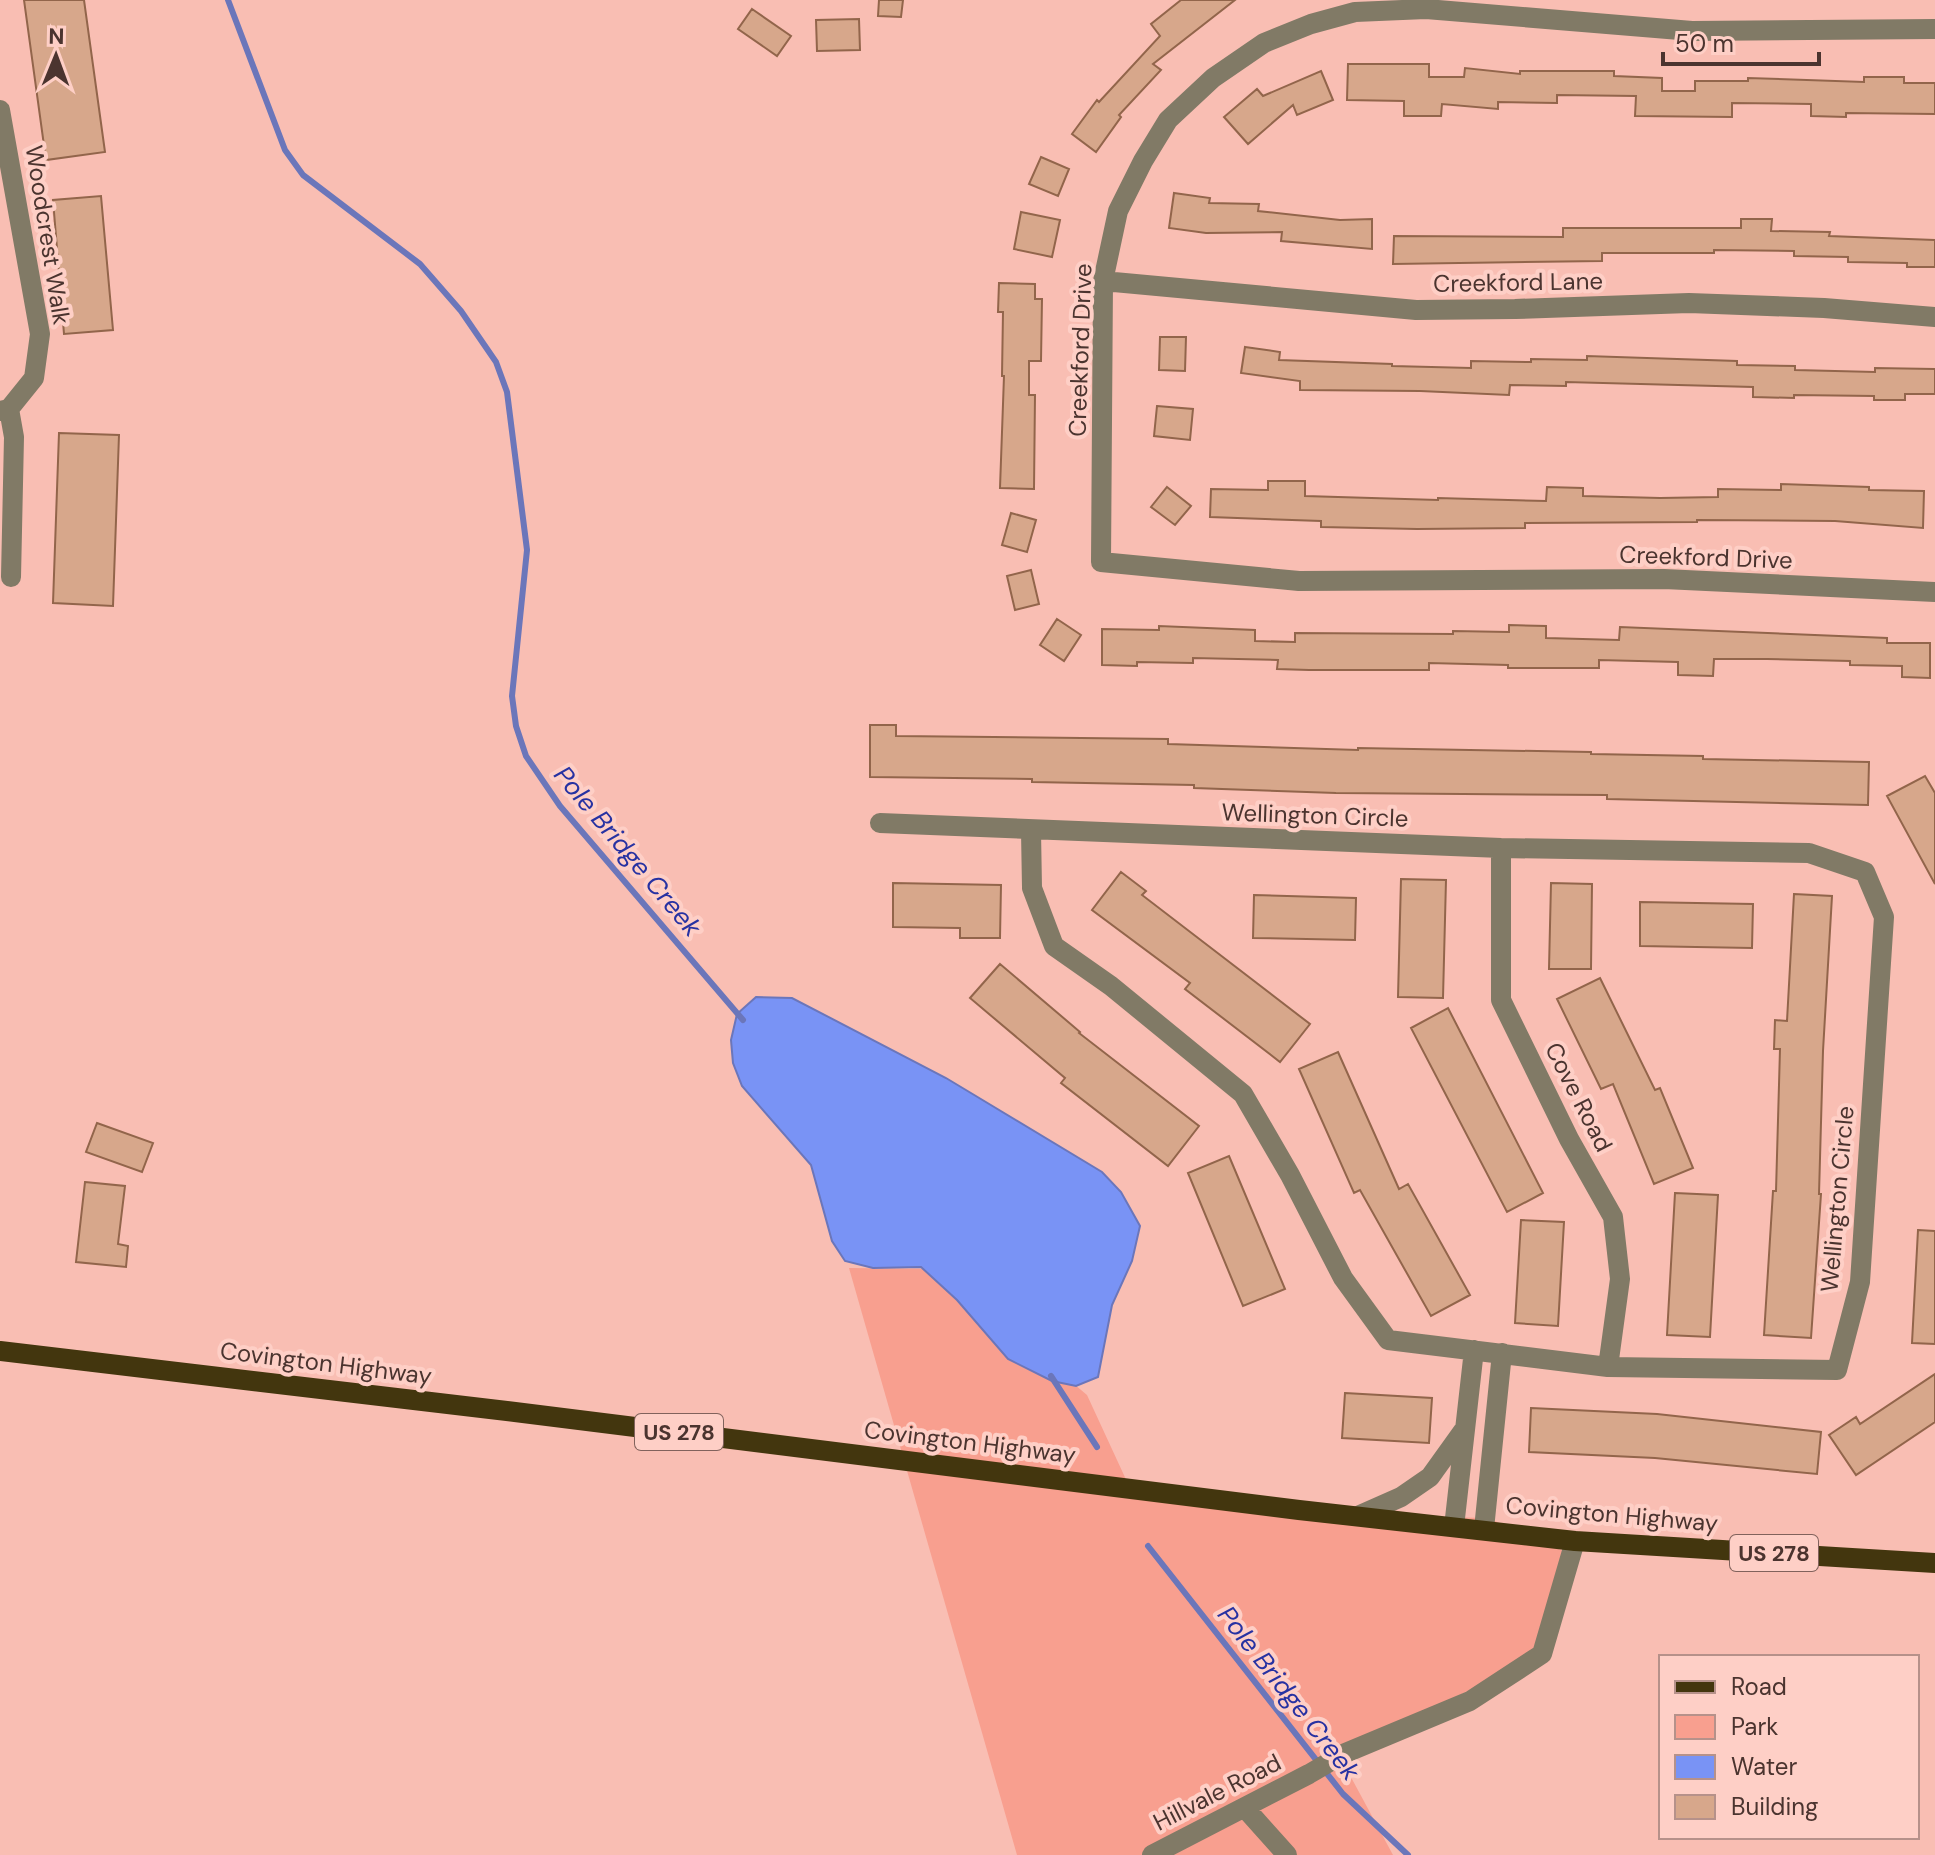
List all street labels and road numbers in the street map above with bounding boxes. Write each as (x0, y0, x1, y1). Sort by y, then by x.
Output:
street label: Woodcrest Walk (19, 143, 77, 327)
street label: Creekford Drive (1061, 263, 1099, 437)
street label: Creekford Lane (1433, 265, 1603, 299)
street label: Creekford Drive (1619, 538, 1793, 576)
street label: Wellington Circle (1221, 796, 1409, 834)
street label: Cove Road (1538, 1037, 1620, 1157)
street label: Wellington Circle (1813, 1105, 1861, 1293)
street label: Covington Highway (218, 1335, 434, 1391)
road number: US 278 (635, 1414, 723, 1450)
street label: Covington Highway (862, 1414, 1078, 1470)
street label: Covington Highway (1504, 1489, 1720, 1539)
road number: US 278 (1730, 1535, 1818, 1571)
street label: Hillvale Road (1148, 1747, 1286, 1837)

